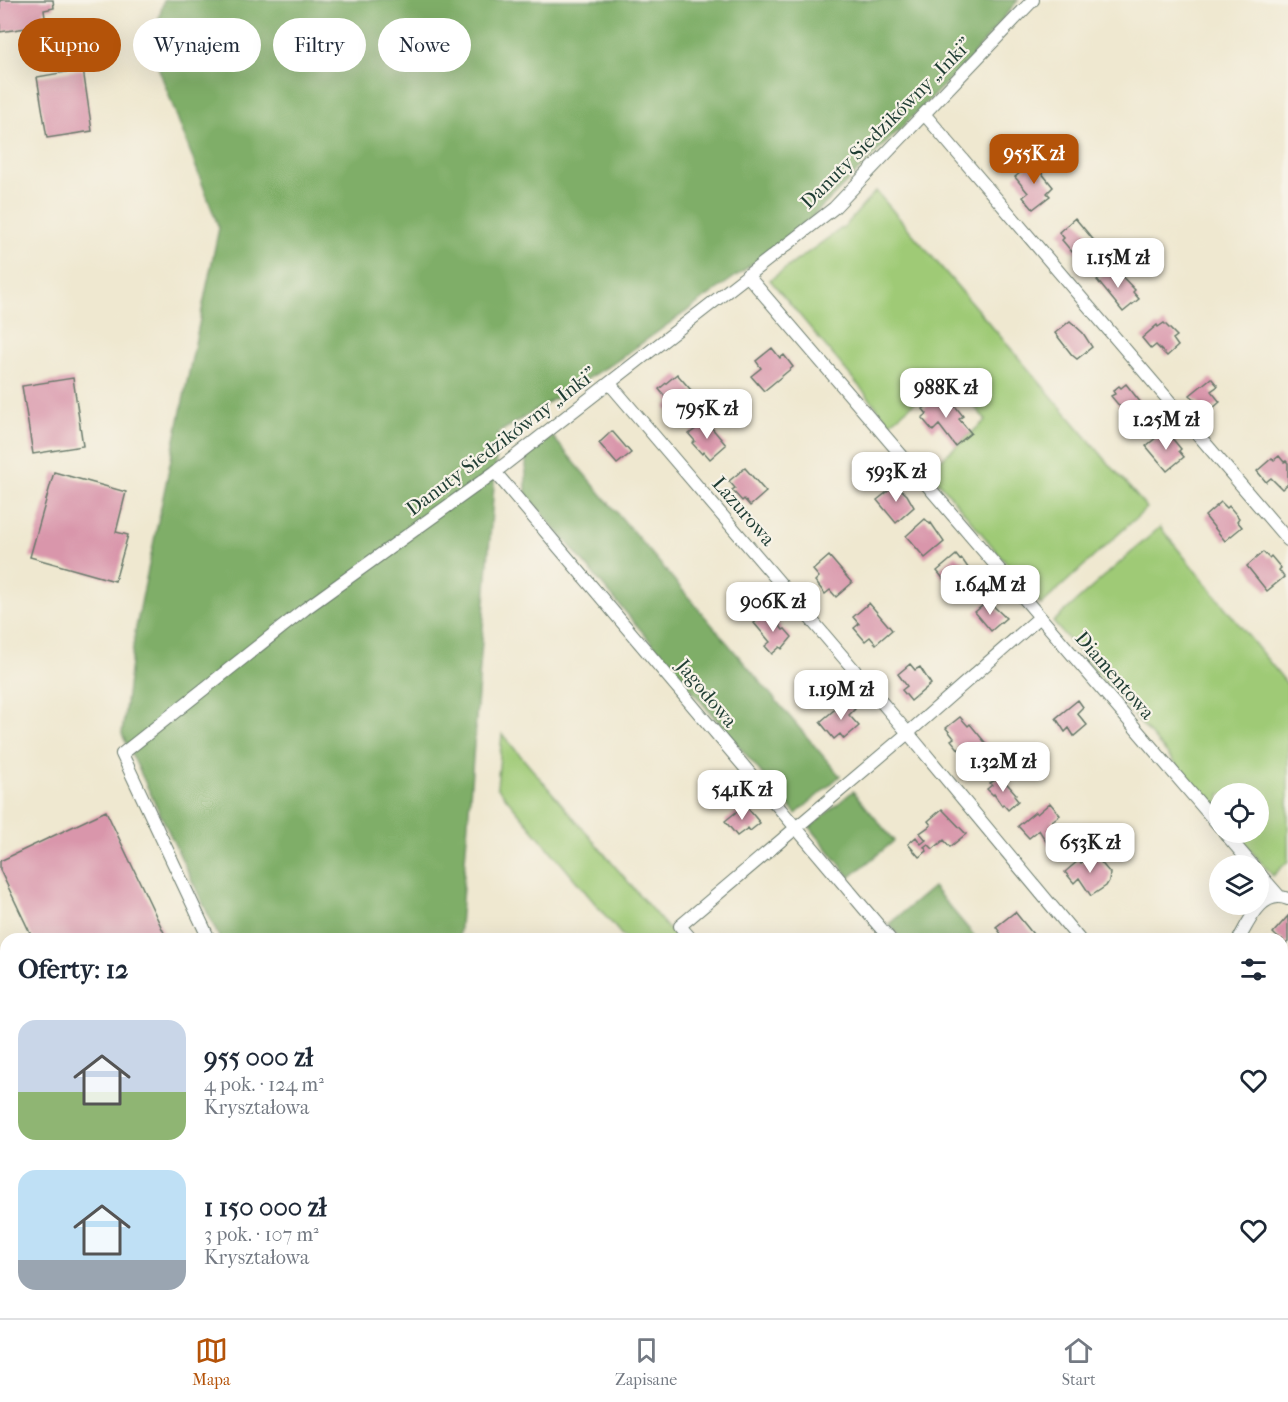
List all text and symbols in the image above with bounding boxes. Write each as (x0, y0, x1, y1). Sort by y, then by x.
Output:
chip: Kupno (18, 18, 121, 72)
chip: Wynajem (133, 18, 261, 72)
chip: Filtry (273, 18, 366, 72)
chip: Nowe (378, 18, 471, 72)
street label: Danuty Siedzikówny „Inki” (796, 33, 977, 214)
pin: 955K zł (979, 134, 1089, 185)
text: 955K zł (1004, 142, 1064, 165)
pin: 1.15M zł (1056, 238, 1180, 289)
text: 1.15M zł (1086, 246, 1150, 269)
street label: Danuty Siedzikówny „Inki” (402, 362, 601, 520)
pin: 988K zł (891, 368, 1001, 419)
text: 988K zł (914, 376, 978, 399)
pin: 795K zł (652, 389, 762, 440)
text: 795K zł (676, 397, 738, 420)
pin: 1.25M zł (1104, 400, 1228, 451)
text: 1.25M zł (1133, 408, 1199, 431)
pin: 593K zł (841, 452, 951, 503)
text: 593K zł (866, 460, 926, 483)
street label: Lazurowa (708, 472, 780, 551)
pin: 1.64M zł (928, 565, 1052, 616)
text: 1.64M zł (955, 573, 1025, 596)
pin: 906K zł (718, 582, 828, 633)
text: 906K zł (740, 590, 806, 613)
street label: Diamentowa (1070, 627, 1160, 725)
street label: Jagodowa (670, 653, 742, 733)
pin: 1.19M zł (779, 670, 903, 721)
text: 1.19M zł (808, 678, 874, 701)
pin: 1.32M zł (941, 742, 1065, 793)
text: 1.32M zł (970, 750, 1036, 773)
pin: 541K zł (687, 770, 797, 821)
text: 541K zł (712, 778, 772, 801)
map controls (1209, 783, 1269, 915)
button: locate (1209, 783, 1269, 843)
pin: 653K zł (1035, 823, 1145, 874)
text: 653K zł (1060, 831, 1120, 854)
button: layers (1209, 855, 1269, 915)
icon: filters (1237, 953, 1270, 986)
text: Oferty: 12 (18, 954, 128, 985)
text: 955 000 zł (204, 1042, 313, 1073)
icon: home (66, 1044, 138, 1116)
icon: heart (1237, 1064, 1270, 1097)
text: 4 pok. · 124 m² (204, 1073, 324, 1096)
text: Kryształowa (204, 1096, 309, 1119)
text: 1 150 000 zł (204, 1192, 326, 1223)
icon: home (66, 1194, 138, 1266)
icon: heart (1237, 1214, 1270, 1247)
text: 3 pok. · 107 m² (204, 1223, 319, 1246)
text: Kryształowa (204, 1246, 309, 1269)
tab: Mapa (192, 1334, 230, 1389)
tab: Zapisane (615, 1334, 677, 1389)
tab: Start (1062, 1334, 1096, 1389)

